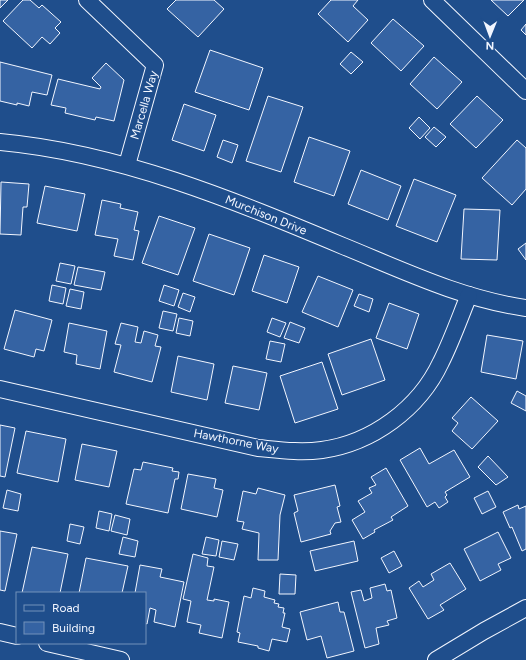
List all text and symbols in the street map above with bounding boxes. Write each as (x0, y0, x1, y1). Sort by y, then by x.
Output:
north arrow (470, 16, 510, 56)
text: N (485, 39, 494, 52)
street label: Marcella Way (127, 68, 161, 141)
street label: Murchison Drive (223, 192, 309, 238)
street label: Hawthorne Way (192, 426, 280, 456)
legend (16, 592, 146, 644)
text: Road (52, 601, 80, 615)
text: Building (52, 621, 95, 635)

